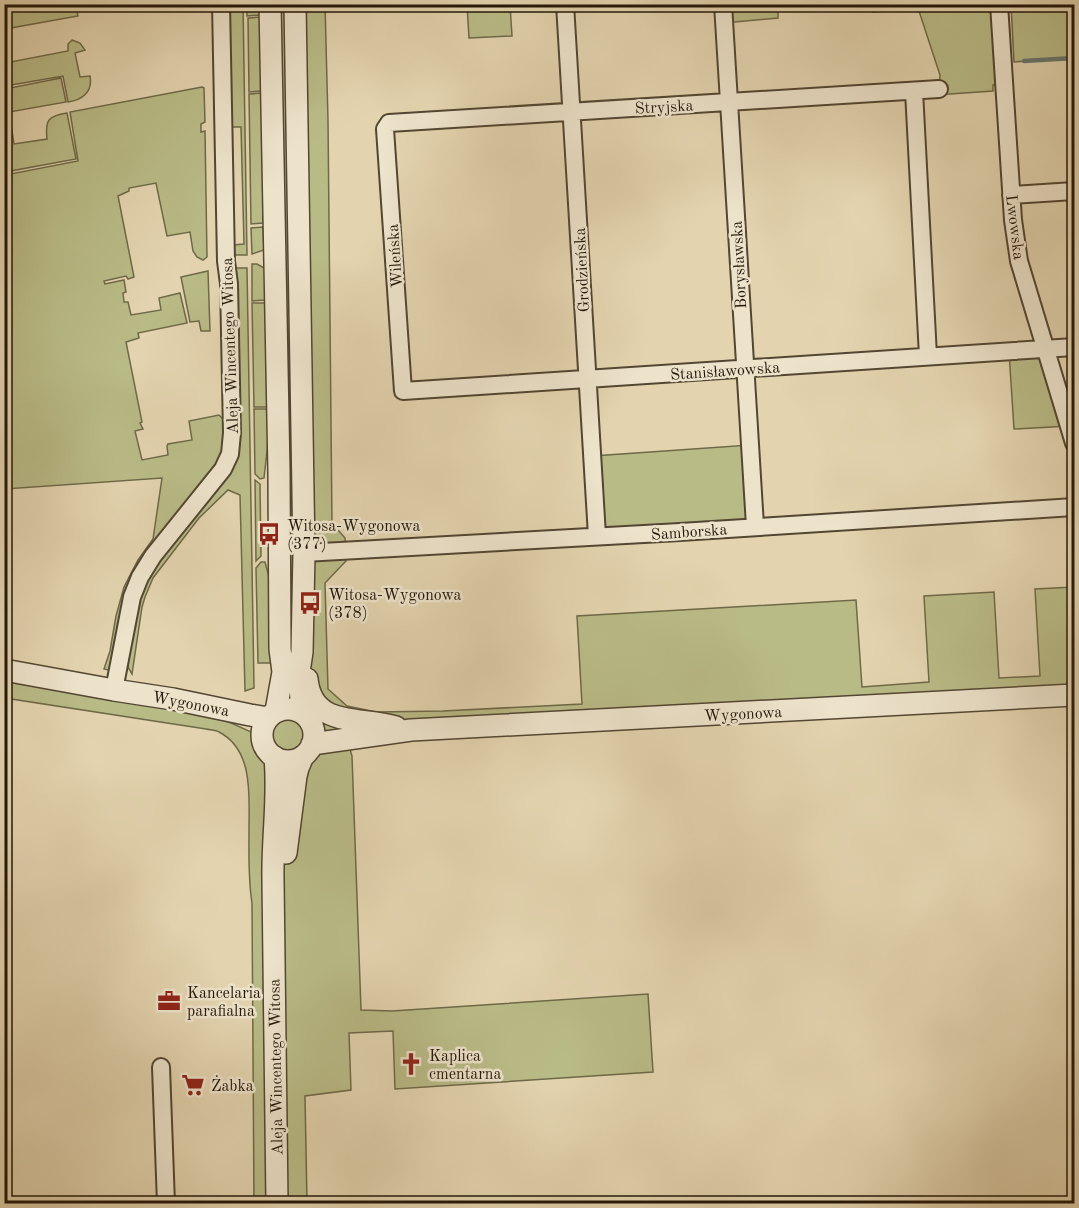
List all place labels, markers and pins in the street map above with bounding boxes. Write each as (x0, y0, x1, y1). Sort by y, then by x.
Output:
place label: Witosa-Wygonowa (377) (287, 519, 420, 553)
bus stop icon: Witosa-Wygonowa (377) (256, 521, 282, 547)
place label: Witosa-Wygonowa (378) (328, 588, 461, 622)
bus stop icon: Witosa-Wygonowa (378) (297, 590, 323, 616)
place label: Kancelaria parafialna (187, 986, 261, 1020)
office icon: Kancelaria parafialna (156, 988, 182, 1014)
place label: Kaplica cmentarna (429, 1049, 501, 1083)
church icon: Kaplica cmentarna (398, 1051, 424, 1077)
supermarket icon: Żabka (180, 1072, 206, 1098)
place label: Żabka (211, 1075, 254, 1095)

